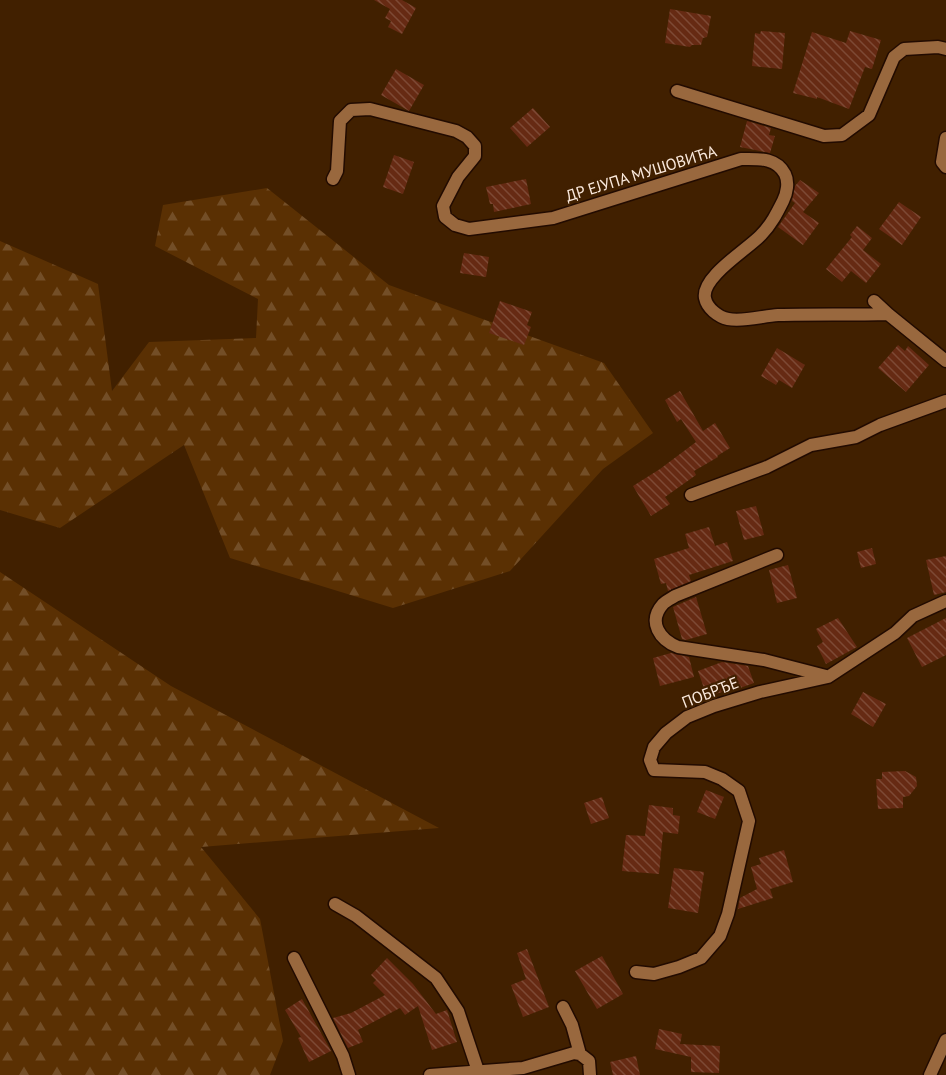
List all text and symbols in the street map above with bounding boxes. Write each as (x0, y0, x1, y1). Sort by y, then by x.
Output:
street label: ДР ЕЈУПА МУШОВИЋА (563, 140, 720, 206)
street label: ПОБРЂЕ (679, 672, 741, 712)

